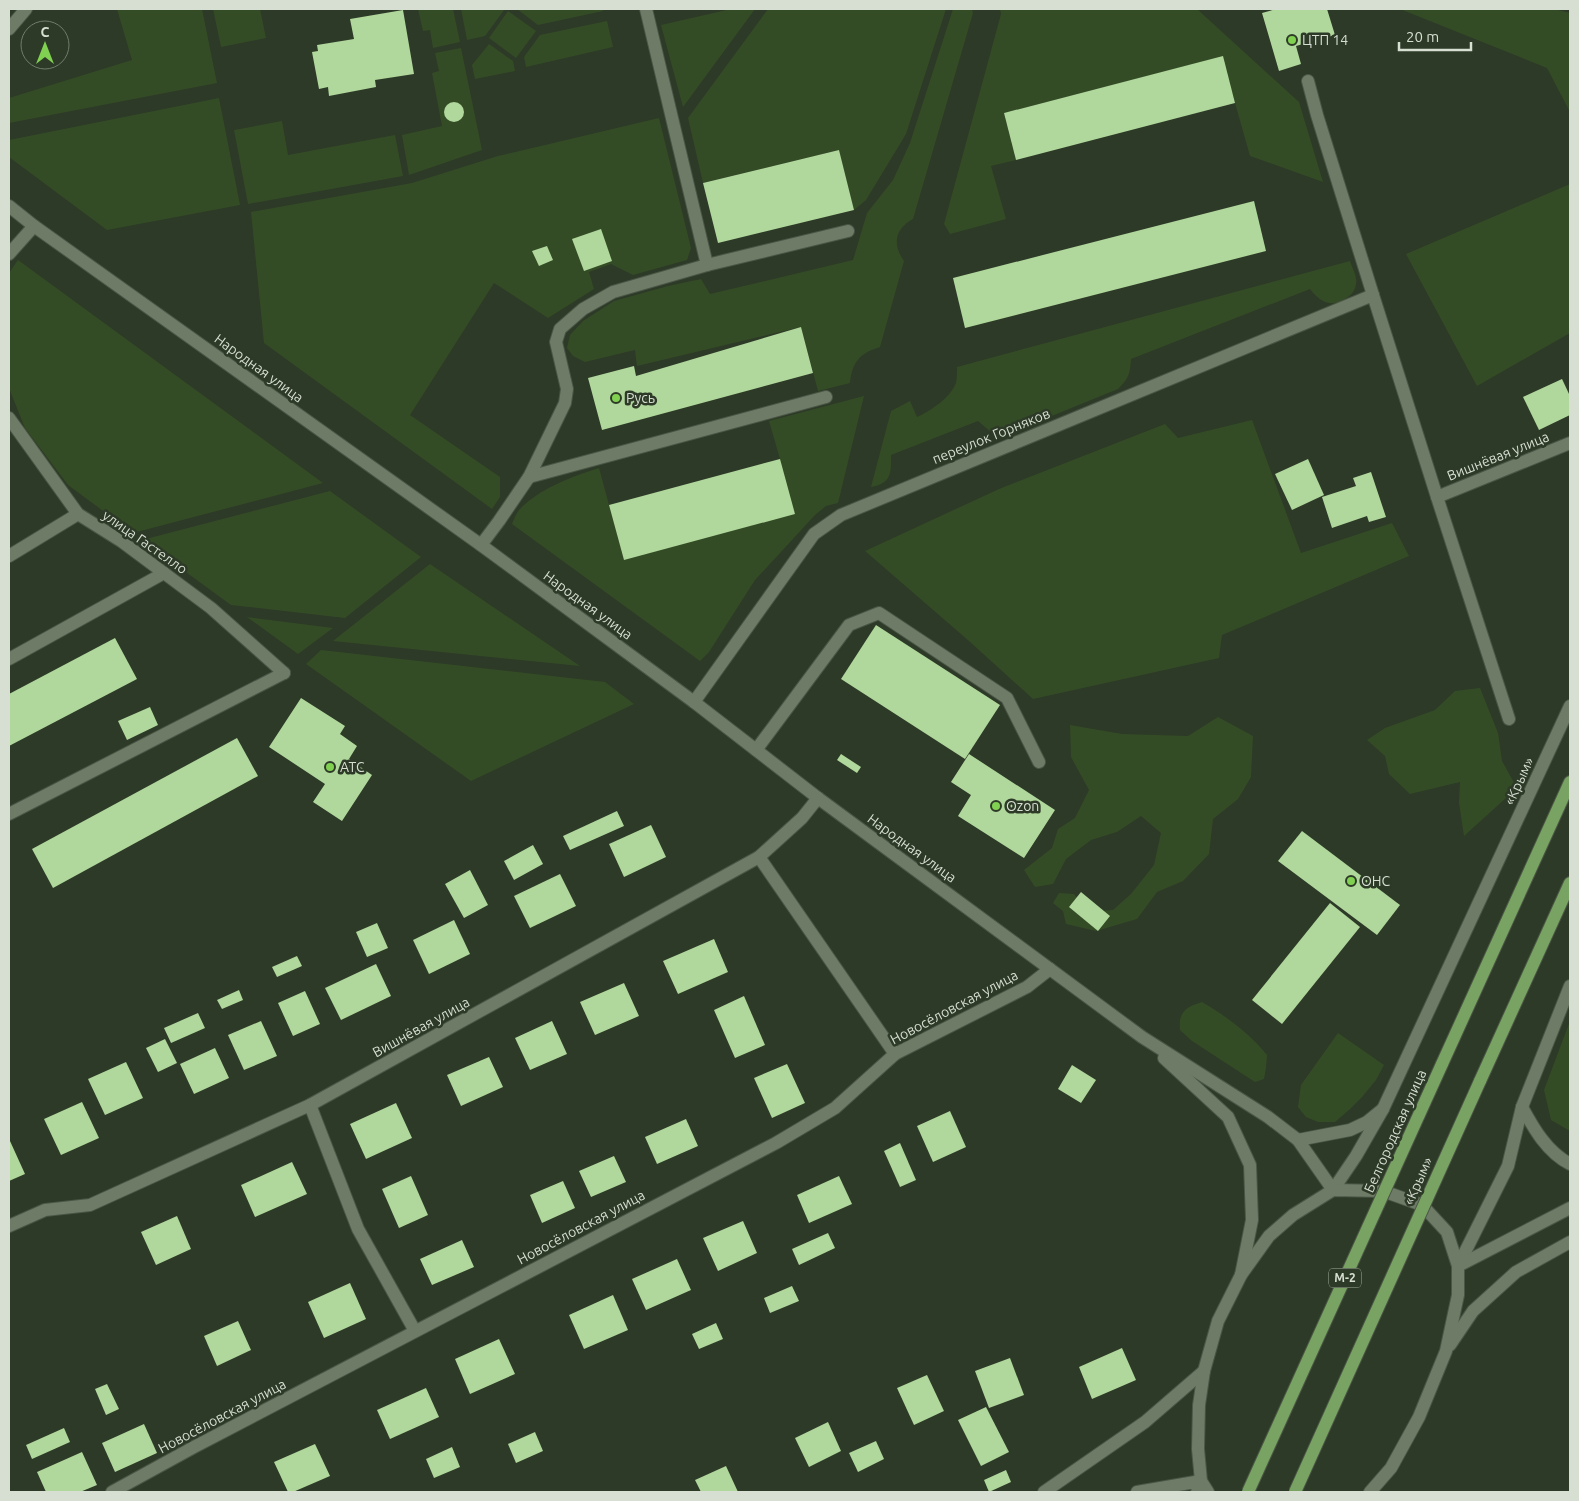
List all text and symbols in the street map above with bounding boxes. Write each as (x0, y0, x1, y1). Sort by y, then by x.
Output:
north arrow (20, 20, 70, 70)
scale bar (1399, 20, 1472, 52)
text: С (41, 24, 50, 40)
text: 20 m (1406, 28, 1439, 45)
place label: ЦТП 14 (1302, 32, 1348, 48)
marker: ЦТП 14 (1286, 34, 1298, 46)
street label: Народная улица (211, 330, 307, 406)
place label: Русь (626, 390, 655, 406)
marker: Русь (610, 392, 622, 404)
street label: переулок Горняков (930, 405, 1052, 467)
street label: Вишнёвая улица (1445, 428, 1551, 484)
street label: улица Гастелло (100, 507, 190, 577)
street label: Народная улица (540, 567, 636, 643)
street label: «Крым» (1501, 754, 1537, 807)
place label: АТС (340, 759, 365, 775)
marker: АТС (324, 761, 336, 773)
place label: Ozon (1006, 798, 1039, 814)
marker: Ozon (990, 800, 1002, 812)
street label: Народная улица (864, 810, 960, 886)
place label: ОНС (1361, 873, 1391, 889)
marker: ОНС (1345, 875, 1357, 887)
street label: Новосёловская улица (887, 967, 1021, 1047)
street label: Вишнёвая улица (370, 994, 472, 1060)
street label: Белгородская улица (1361, 1067, 1429, 1195)
street label: «Крым» (1400, 1154, 1436, 1207)
street label: Новосёловская улица (514, 1187, 648, 1267)
road number: М-2 (1329, 1268, 1361, 1288)
street label: Новосёловская улица (155, 1376, 289, 1456)

